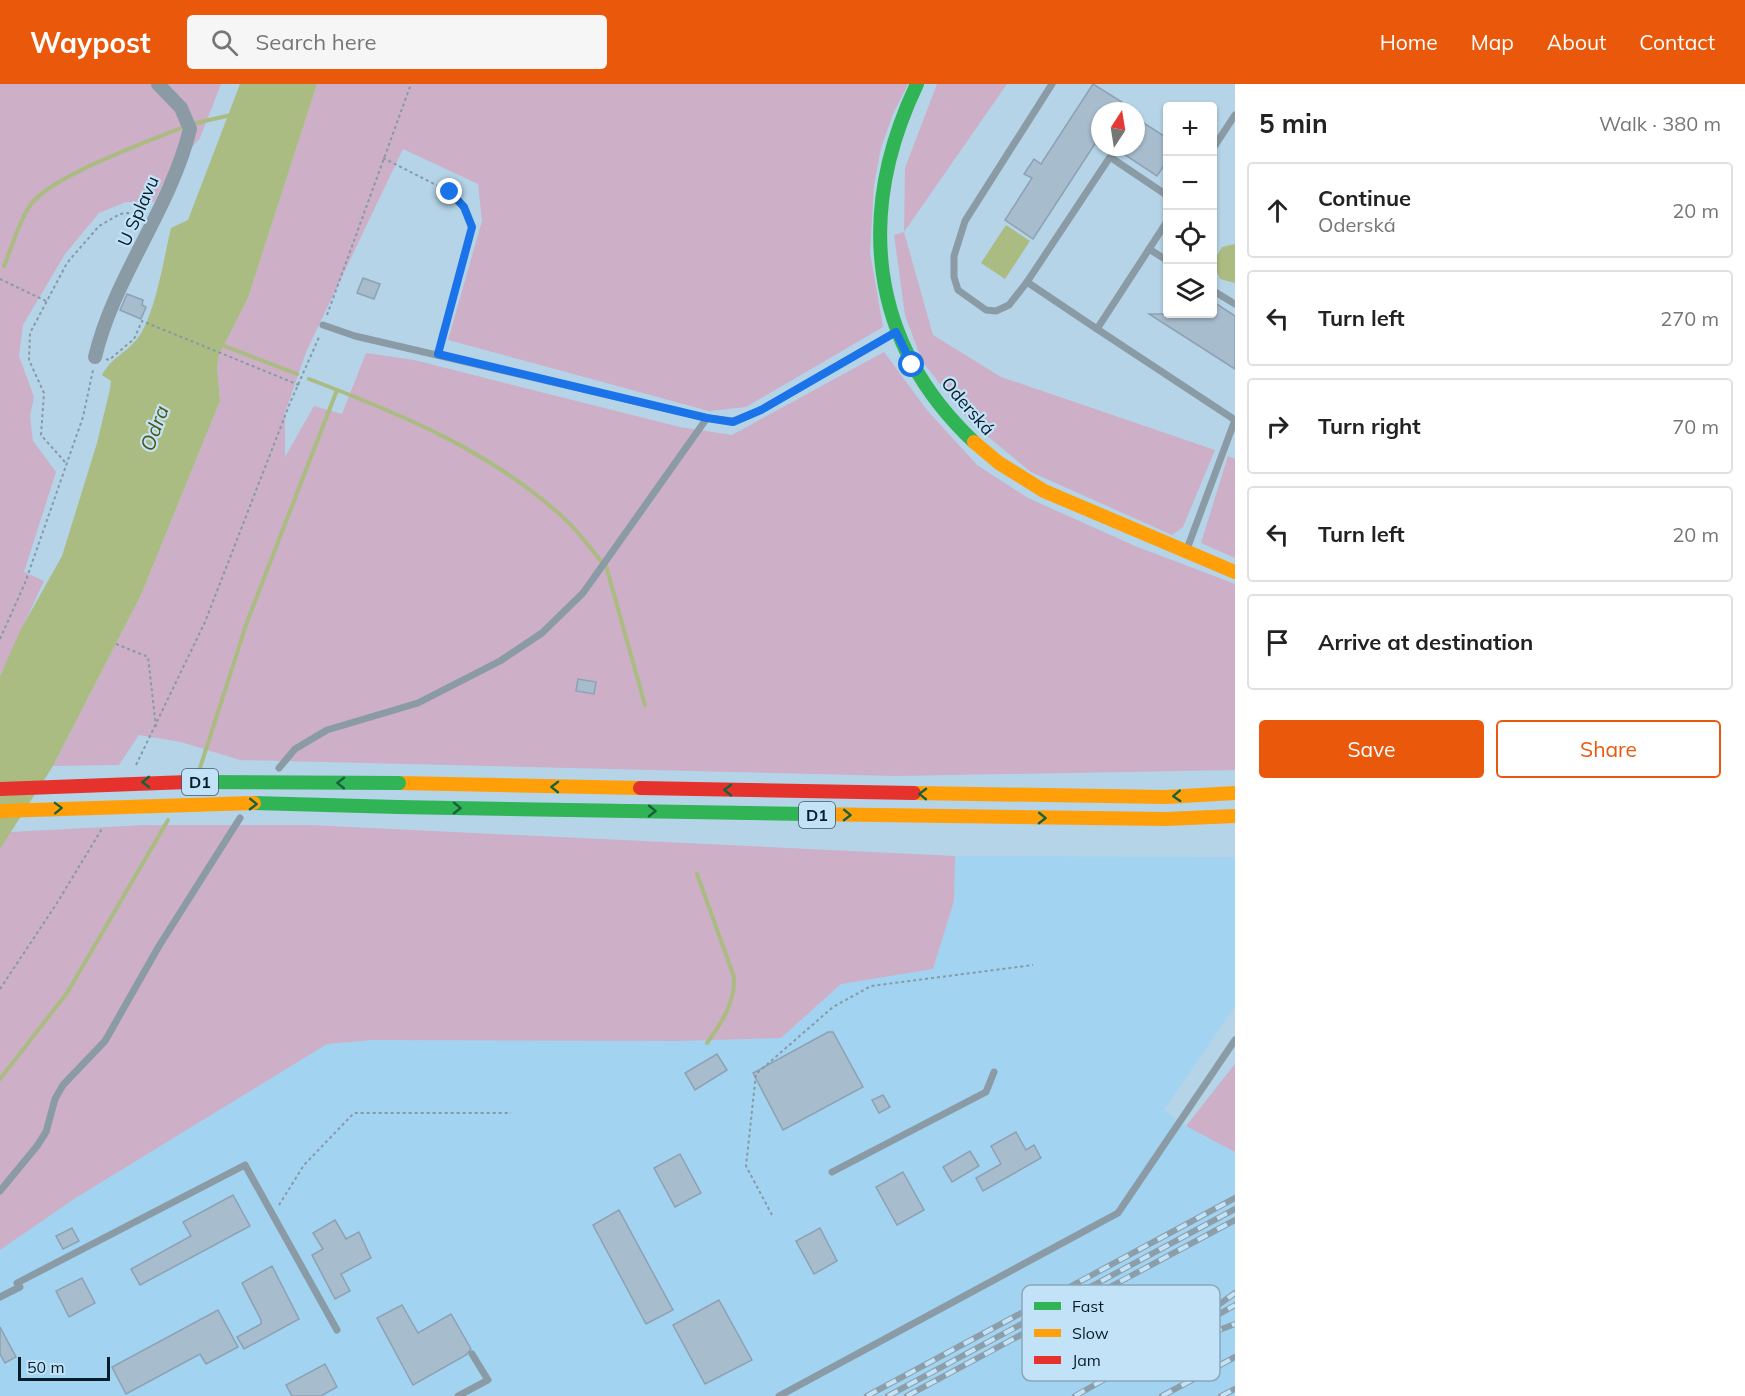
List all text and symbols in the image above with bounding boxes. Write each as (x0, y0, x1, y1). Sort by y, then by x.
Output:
search box (187, 15, 607, 69)
text: Waypost (30, 25, 151, 60)
icon: search (208, 26, 241, 59)
text: Search here (256, 28, 377, 56)
text: Home (1380, 29, 1438, 55)
text: Map (1471, 29, 1514, 55)
text: About (1547, 29, 1606, 55)
text: Contact (1639, 29, 1715, 55)
north arrow (1091, 102, 1145, 156)
map controls (1163, 102, 1217, 318)
button: + (1163, 102, 1217, 156)
text: 5 min (1259, 107, 1328, 140)
text: Walk · 380 m (1599, 111, 1721, 136)
button: − (1163, 156, 1217, 210)
street label: U Splavu (112, 172, 164, 250)
route end (436, 178, 462, 204)
text: Continue (1318, 184, 1411, 212)
icon: ahead (1261, 194, 1294, 227)
text: 20 m (1672, 198, 1719, 223)
button: locate (1163, 210, 1217, 264)
text: Oderská (1318, 212, 1396, 237)
button: layers (1163, 264, 1217, 318)
icon: left (1261, 302, 1294, 335)
text: Turn left (1318, 304, 1405, 332)
text: 270 m (1660, 306, 1719, 331)
route start (898, 351, 924, 377)
street label: Oderská (936, 372, 1000, 440)
water label: Odra (134, 402, 174, 454)
icon: right (1261, 410, 1294, 443)
text: Turn right (1318, 412, 1421, 440)
text: 70 m (1672, 414, 1719, 439)
icon: left (1261, 518, 1294, 551)
text: Turn left (1318, 520, 1405, 548)
text: 20 m (1672, 522, 1719, 547)
icon: arrive (1261, 626, 1294, 659)
text: Arrive at destination (1318, 628, 1533, 656)
button: Save (1259, 720, 1484, 778)
button: Share (1496, 720, 1721, 778)
road number: D1 (182, 769, 218, 795)
one-way arrow (141, 776, 150, 788)
one-way arrow (336, 777, 345, 789)
one-way arrow (550, 781, 559, 793)
one-way arrow (724, 784, 733, 796)
one-way arrow (919, 788, 928, 800)
one-way arrow (1172, 790, 1181, 803)
one-way arrow (249, 798, 258, 810)
one-way arrow (54, 802, 63, 814)
one-way arrow (452, 802, 461, 814)
road number: D1 (799, 802, 835, 828)
one-way arrow (647, 805, 656, 817)
one-way arrow (842, 809, 851, 821)
one-way arrow (1037, 812, 1046, 824)
legend (1022, 1285, 1220, 1381)
text: Fast (1072, 1296, 1104, 1316)
text: Slow (1072, 1323, 1109, 1343)
text: Jam (1072, 1350, 1101, 1370)
scale bar (18, 1354, 110, 1382)
text: 50 m (27, 1357, 64, 1377)

